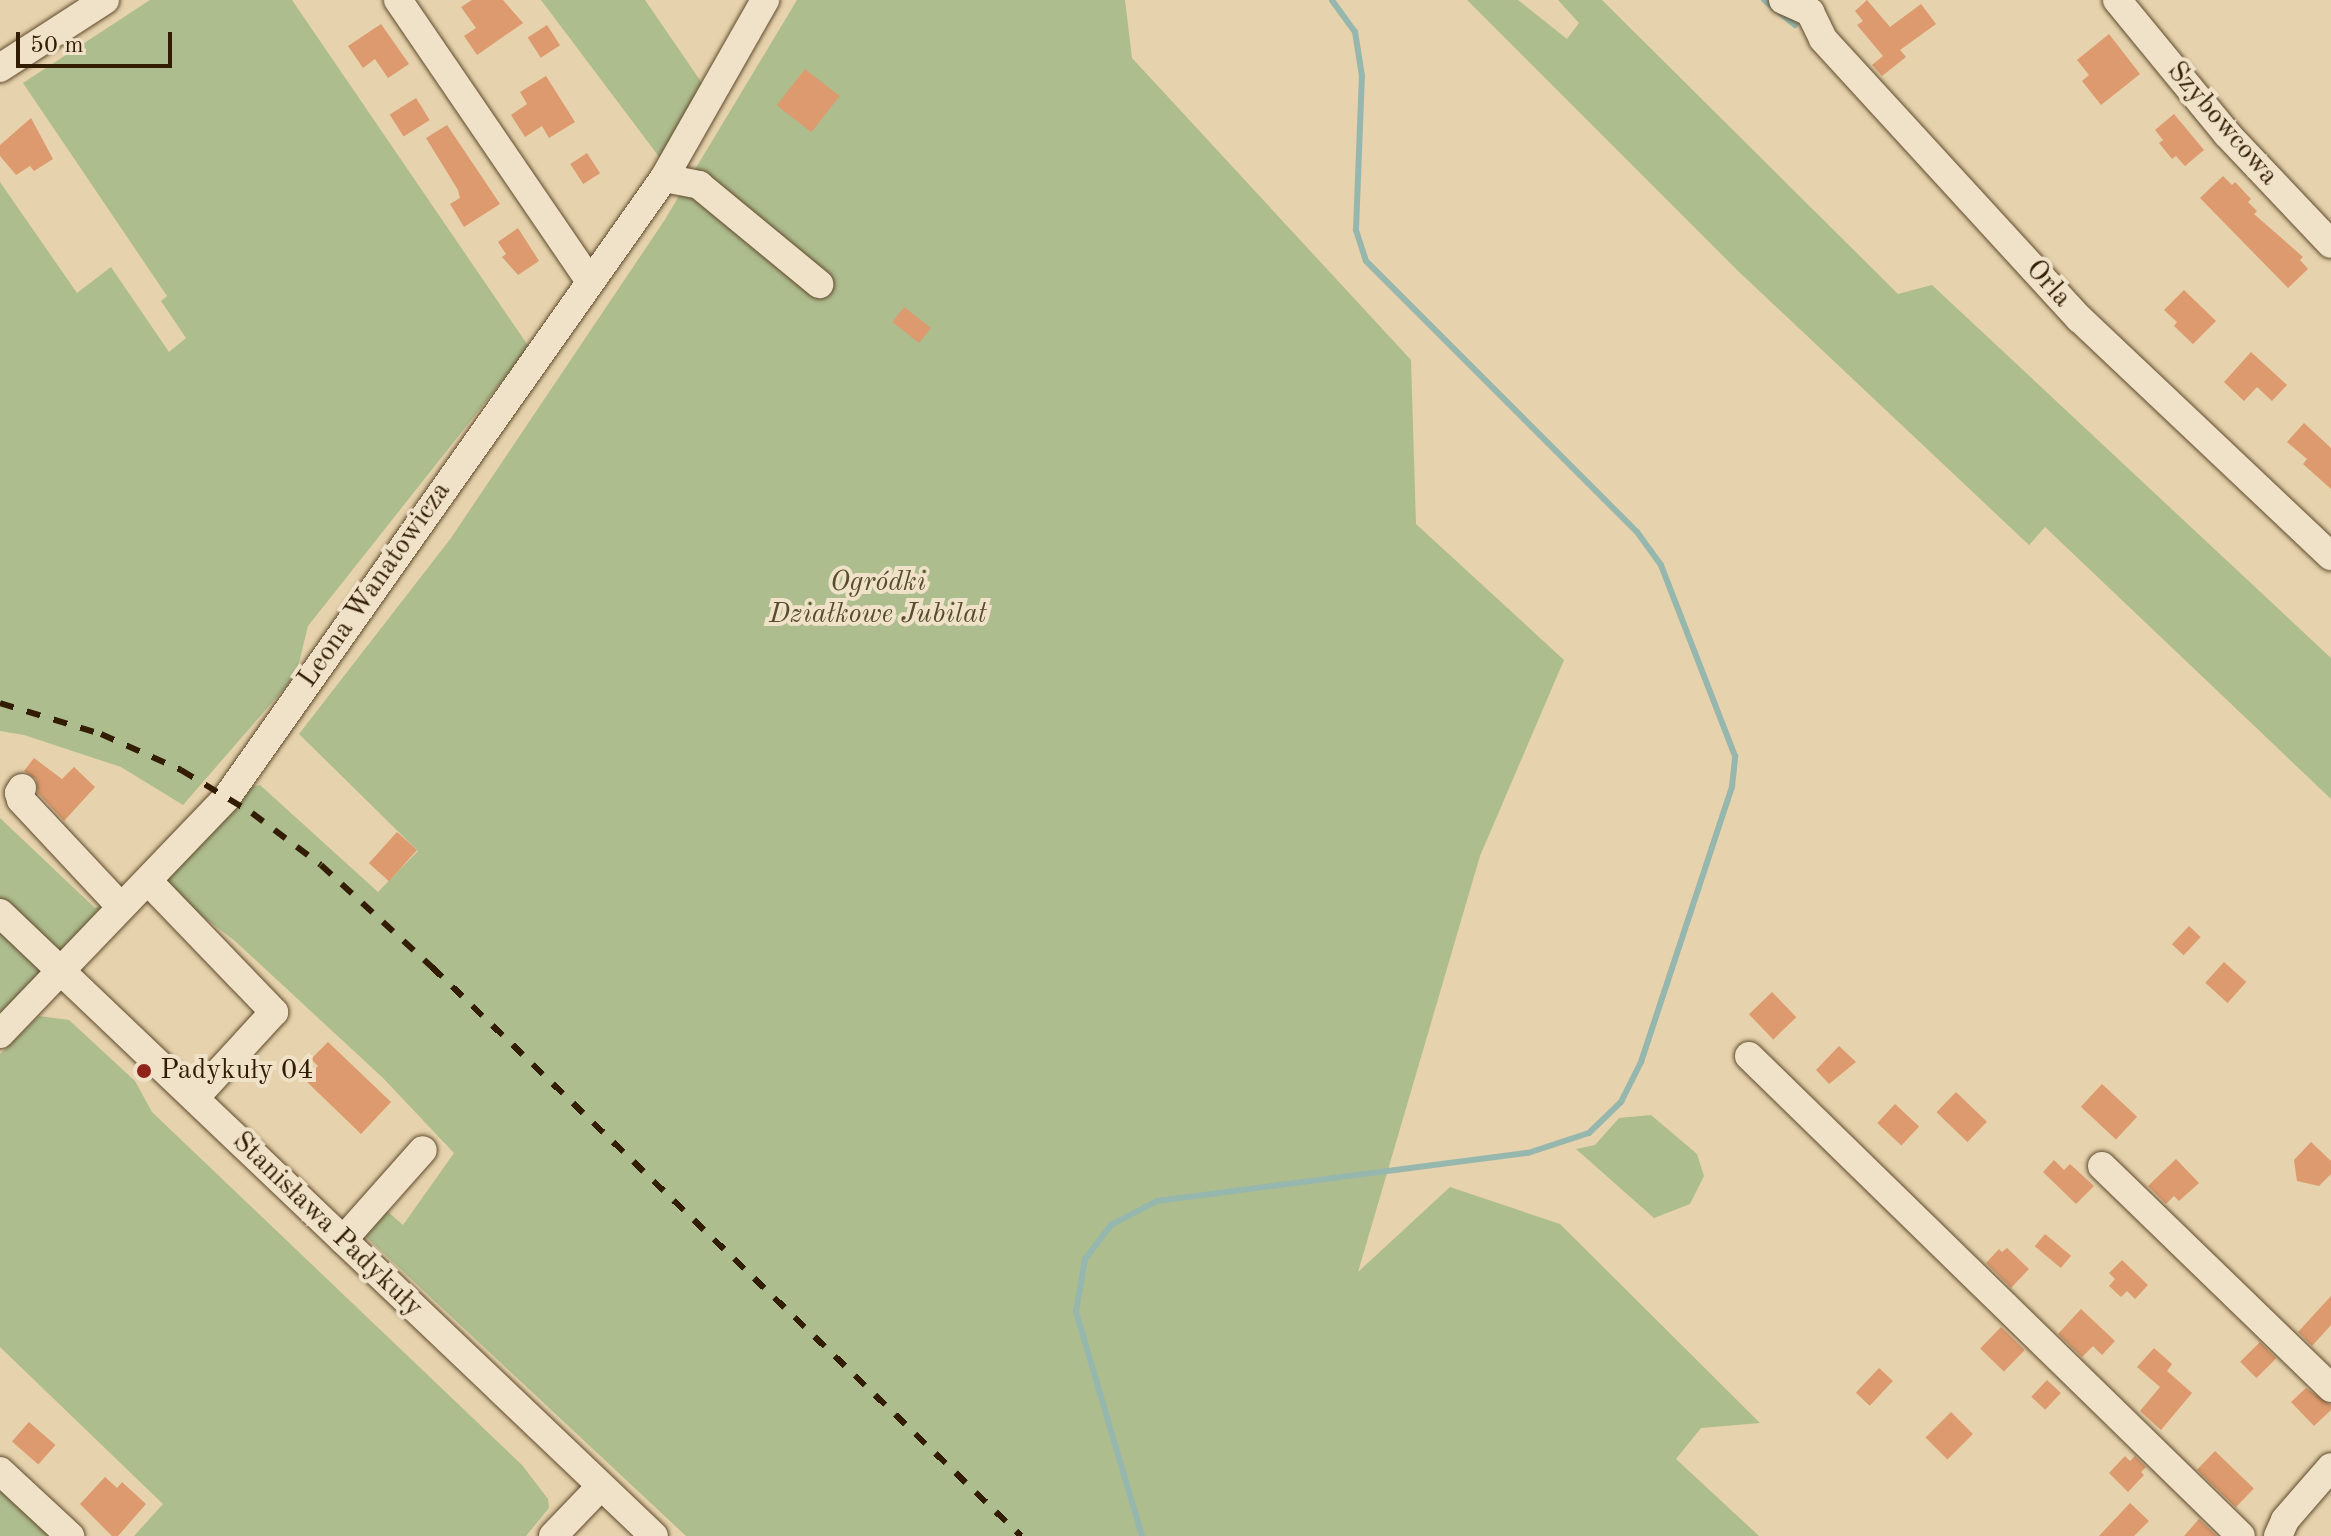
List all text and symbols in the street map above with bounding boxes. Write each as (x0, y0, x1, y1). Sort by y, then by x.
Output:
scale bar (20, 16, 176, 66)
text: 50 m (30, 34, 84, 58)
street label: Szybowcowa (2159, 55, 2285, 193)
street label: Orla (2018, 253, 2078, 315)
street label: Leona Wanatowicza (291, 476, 459, 694)
park label: Ogródki Działkowe Jubilat (769, 566, 987, 632)
place label: Padykuły 04 (160, 1054, 313, 1088)
marker: Padykuły 04 (135, 1062, 153, 1080)
street label: Stanisława Padykuły (225, 1125, 429, 1325)

